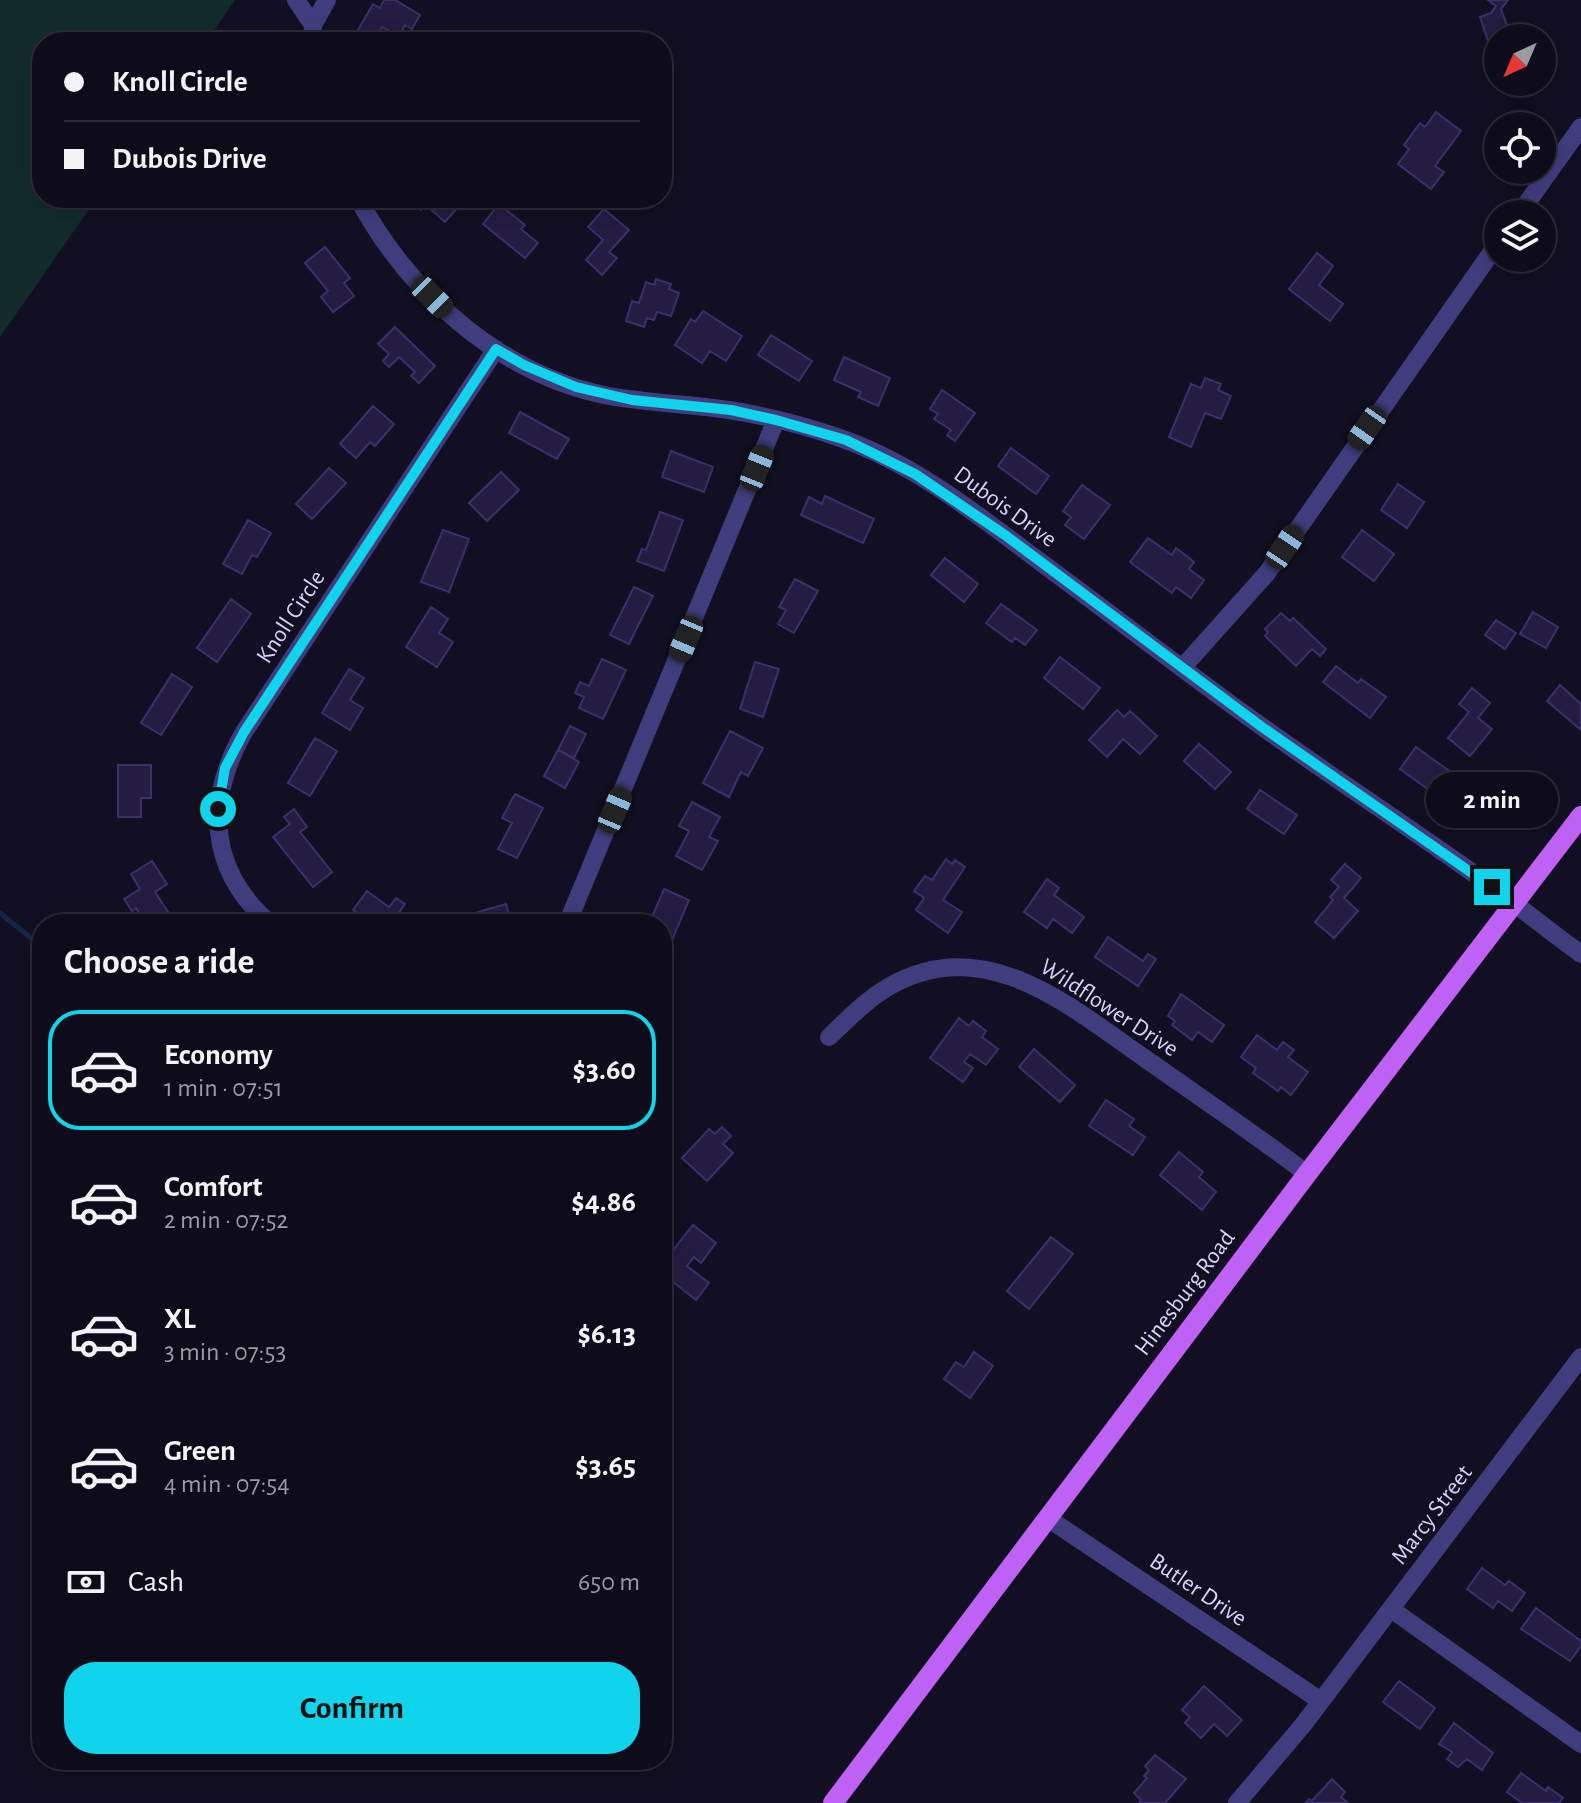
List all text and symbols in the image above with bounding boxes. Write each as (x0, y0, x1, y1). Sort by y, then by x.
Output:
north arrow (1484, 24, 1556, 96)
map controls (1484, 24, 1556, 272)
text: Knoll Circle (112, 67, 248, 97)
button: locate (1484, 112, 1556, 184)
text: Dubois Drive (112, 144, 267, 174)
button: layers (1484, 200, 1556, 272)
car (407, 272, 457, 322)
car (1343, 401, 1391, 455)
car (737, 441, 777, 495)
street label: Dubois Drive (949, 462, 1061, 552)
car (1262, 520, 1308, 574)
street label: Knoll Circle (252, 566, 330, 668)
car (666, 612, 706, 666)
callout: 2 min (1426, 771, 1558, 827)
car (595, 783, 635, 837)
text: 2 min (1463, 787, 1521, 813)
route start (200, 791, 236, 827)
route end (1474, 869, 1510, 905)
text: Choose a ride (64, 944, 254, 980)
street label: Wildflower Drive (1036, 955, 1182, 1061)
icon: car (68, 1034, 140, 1106)
text: Economy (164, 1040, 273, 1070)
text: $3.60 (573, 1055, 636, 1085)
text: 1 min · 07:51 (164, 1075, 283, 1101)
icon: car (68, 1166, 140, 1238)
text: Comfort (164, 1172, 263, 1202)
text: $4.86 (571, 1187, 636, 1217)
text: 2 min · 07:52 (164, 1207, 288, 1233)
street label: Hinesburg Road (1130, 1226, 1240, 1360)
icon: car (68, 1298, 140, 1370)
text: XL (164, 1304, 196, 1334)
text: $6.13 (577, 1319, 636, 1349)
text: 3 min · 07:53 (164, 1339, 286, 1365)
icon: car (68, 1430, 140, 1502)
text: Green (164, 1436, 236, 1466)
text: $3.65 (575, 1451, 636, 1481)
street label: Marcy Street (1387, 1461, 1477, 1569)
text: 4 min · 07:54 (164, 1471, 290, 1497)
street label: Butler Drive (1145, 1549, 1251, 1631)
icon: cash (64, 1560, 108, 1604)
text: Cash (128, 1567, 184, 1597)
text: 650 m (578, 1569, 640, 1595)
button: Confirm (64, 1662, 640, 1754)

